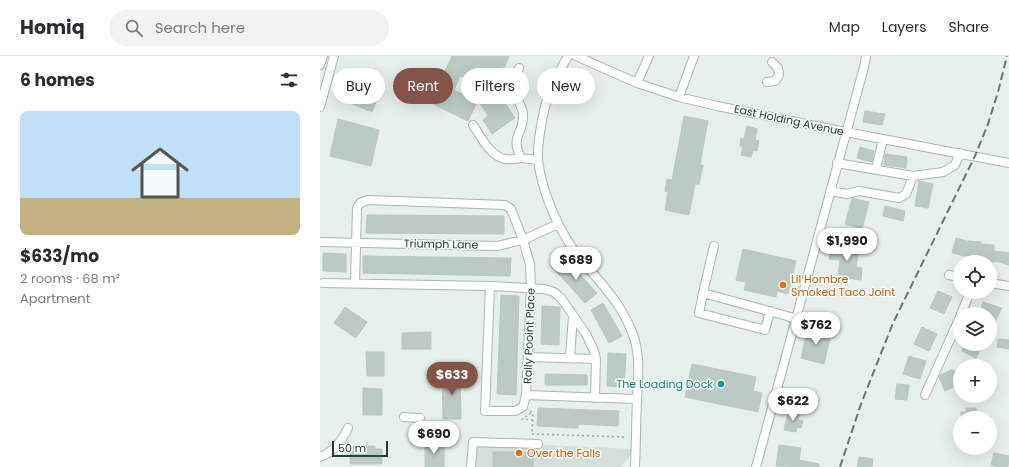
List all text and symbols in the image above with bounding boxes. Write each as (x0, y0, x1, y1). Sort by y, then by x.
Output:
search box (109, 10, 389, 46)
text: Homiq (20, 14, 85, 41)
icon: search (123, 17, 145, 39)
text: Search here (155, 17, 245, 38)
text: Map (829, 17, 860, 37)
text: Layers (882, 17, 926, 37)
text: Share (948, 17, 989, 37)
text: 6 homes (20, 68, 95, 92)
chip: Buy (332, 68, 385, 104)
chip: Rent (393, 68, 453, 104)
chip: Filters (461, 68, 529, 104)
chip: New (537, 68, 595, 104)
icon: filters (278, 69, 300, 91)
street label: East Holding Avenue (733, 101, 846, 140)
icon: home (124, 137, 196, 209)
pin: $1,990 (814, 228, 880, 262)
text: $1,990 (826, 231, 868, 250)
street label: Triumph Lane (404, 235, 479, 253)
text: $633/mo (20, 244, 99, 268)
pin: $689 (552, 247, 600, 281)
text: $689 (559, 250, 593, 269)
map controls (953, 255, 997, 455)
button: locate (953, 255, 997, 299)
text: 2 rooms · 68 m² (20, 269, 120, 288)
place label: Lil Hombre Smoked Taco Joint (791, 271, 895, 300)
marker: Lil Hombre Smoked Taco Joint (778, 280, 788, 290)
street label: Rally Pooint Place (519, 288, 539, 384)
text: Apartment (20, 289, 90, 308)
button: layers (953, 307, 997, 351)
pin: $762 (792, 312, 840, 346)
text: $762 (800, 315, 832, 334)
button: + (953, 359, 997, 403)
pin: $633 (428, 362, 476, 396)
text: $633 (436, 365, 468, 384)
place label: The Loading Dock (616, 376, 713, 392)
marker: The Loading Dock (716, 379, 726, 389)
pin: $622 (769, 388, 817, 422)
text: $622 (777, 391, 809, 410)
button: − (953, 411, 997, 455)
pin: $690 (410, 421, 458, 455)
text: $690 (417, 424, 451, 443)
scale bar (332, 439, 388, 458)
text: 50 m (338, 440, 366, 456)
place label: Over the Falls (527, 445, 601, 461)
marker: Over the Falls (514, 448, 524, 458)

